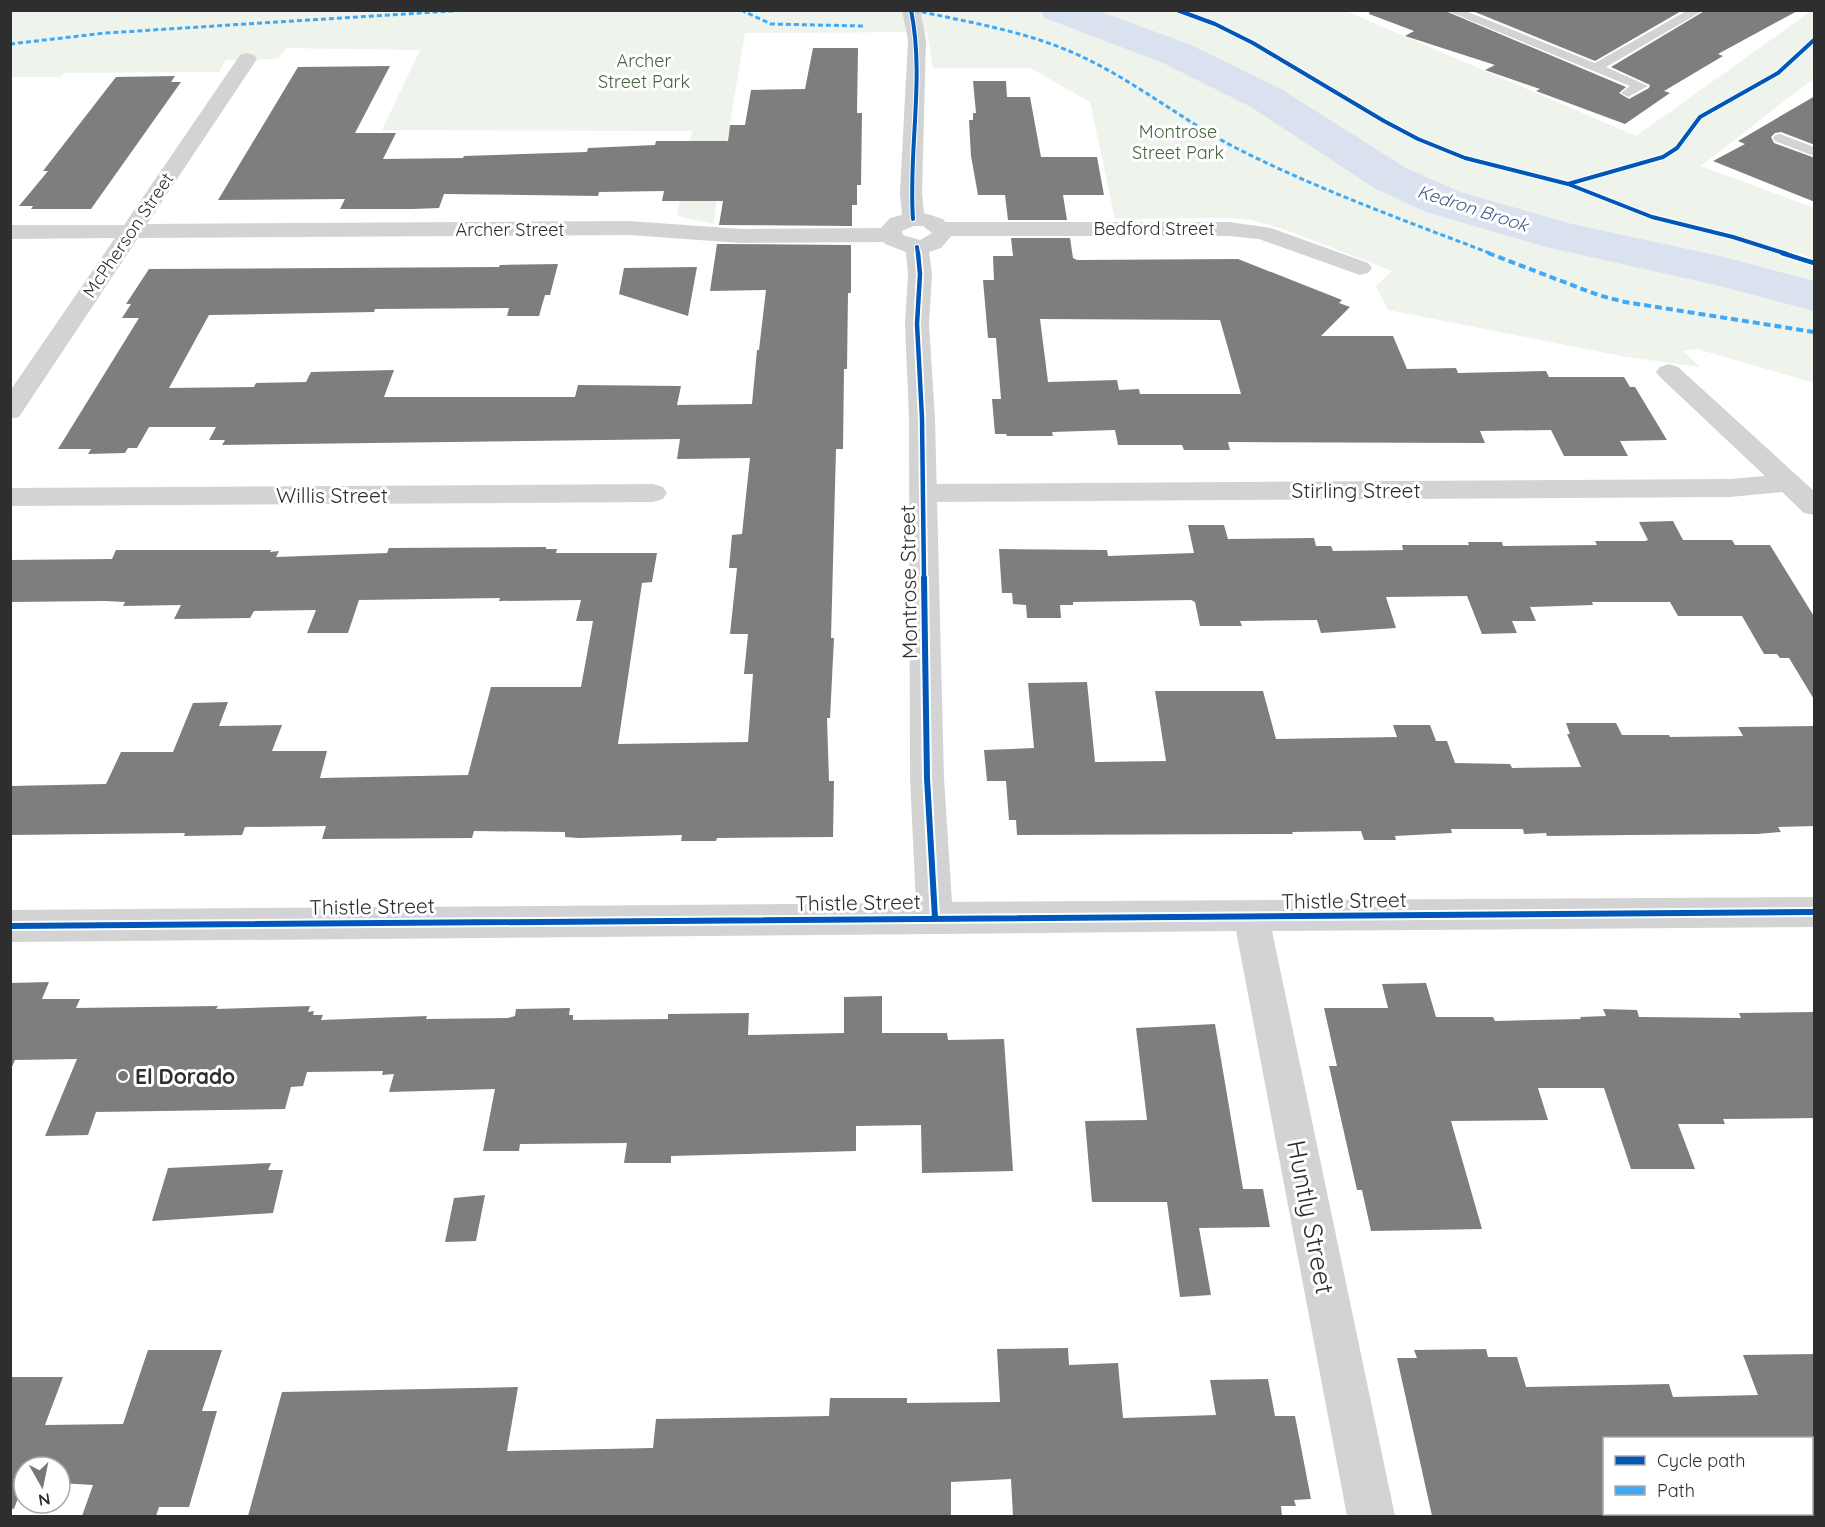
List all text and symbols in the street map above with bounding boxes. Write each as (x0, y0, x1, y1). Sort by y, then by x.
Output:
park label: Archer Street Park (598, 49, 690, 93)
park label: Montrose Street Park (1132, 120, 1224, 164)
street label: McPherson Street (78, 168, 178, 302)
water label: Kedron Brook (1415, 179, 1533, 237)
street label: Bedford Street (1093, 217, 1215, 240)
street label: Archer Street (456, 218, 564, 241)
street label: Stirling Street (1291, 477, 1421, 503)
street label: Willis Street (276, 482, 388, 508)
street label: Montrose Street (894, 505, 922, 659)
street label: Thistle Street (1281, 886, 1407, 914)
street label: Thistle Street (795, 888, 921, 916)
street label: Thistle Street (309, 892, 435, 920)
place label: El Dorado (135, 1063, 235, 1089)
marker: El Dorado (116, 1069, 130, 1083)
street label: Huntly Street (1280, 1137, 1342, 1297)
legend (1603, 1437, 1813, 1515)
text: Cycle path (1657, 1449, 1745, 1472)
north arrow (12, 1455, 72, 1515)
text: Path (1657, 1479, 1695, 1502)
text: N (37, 1489, 52, 1511)

